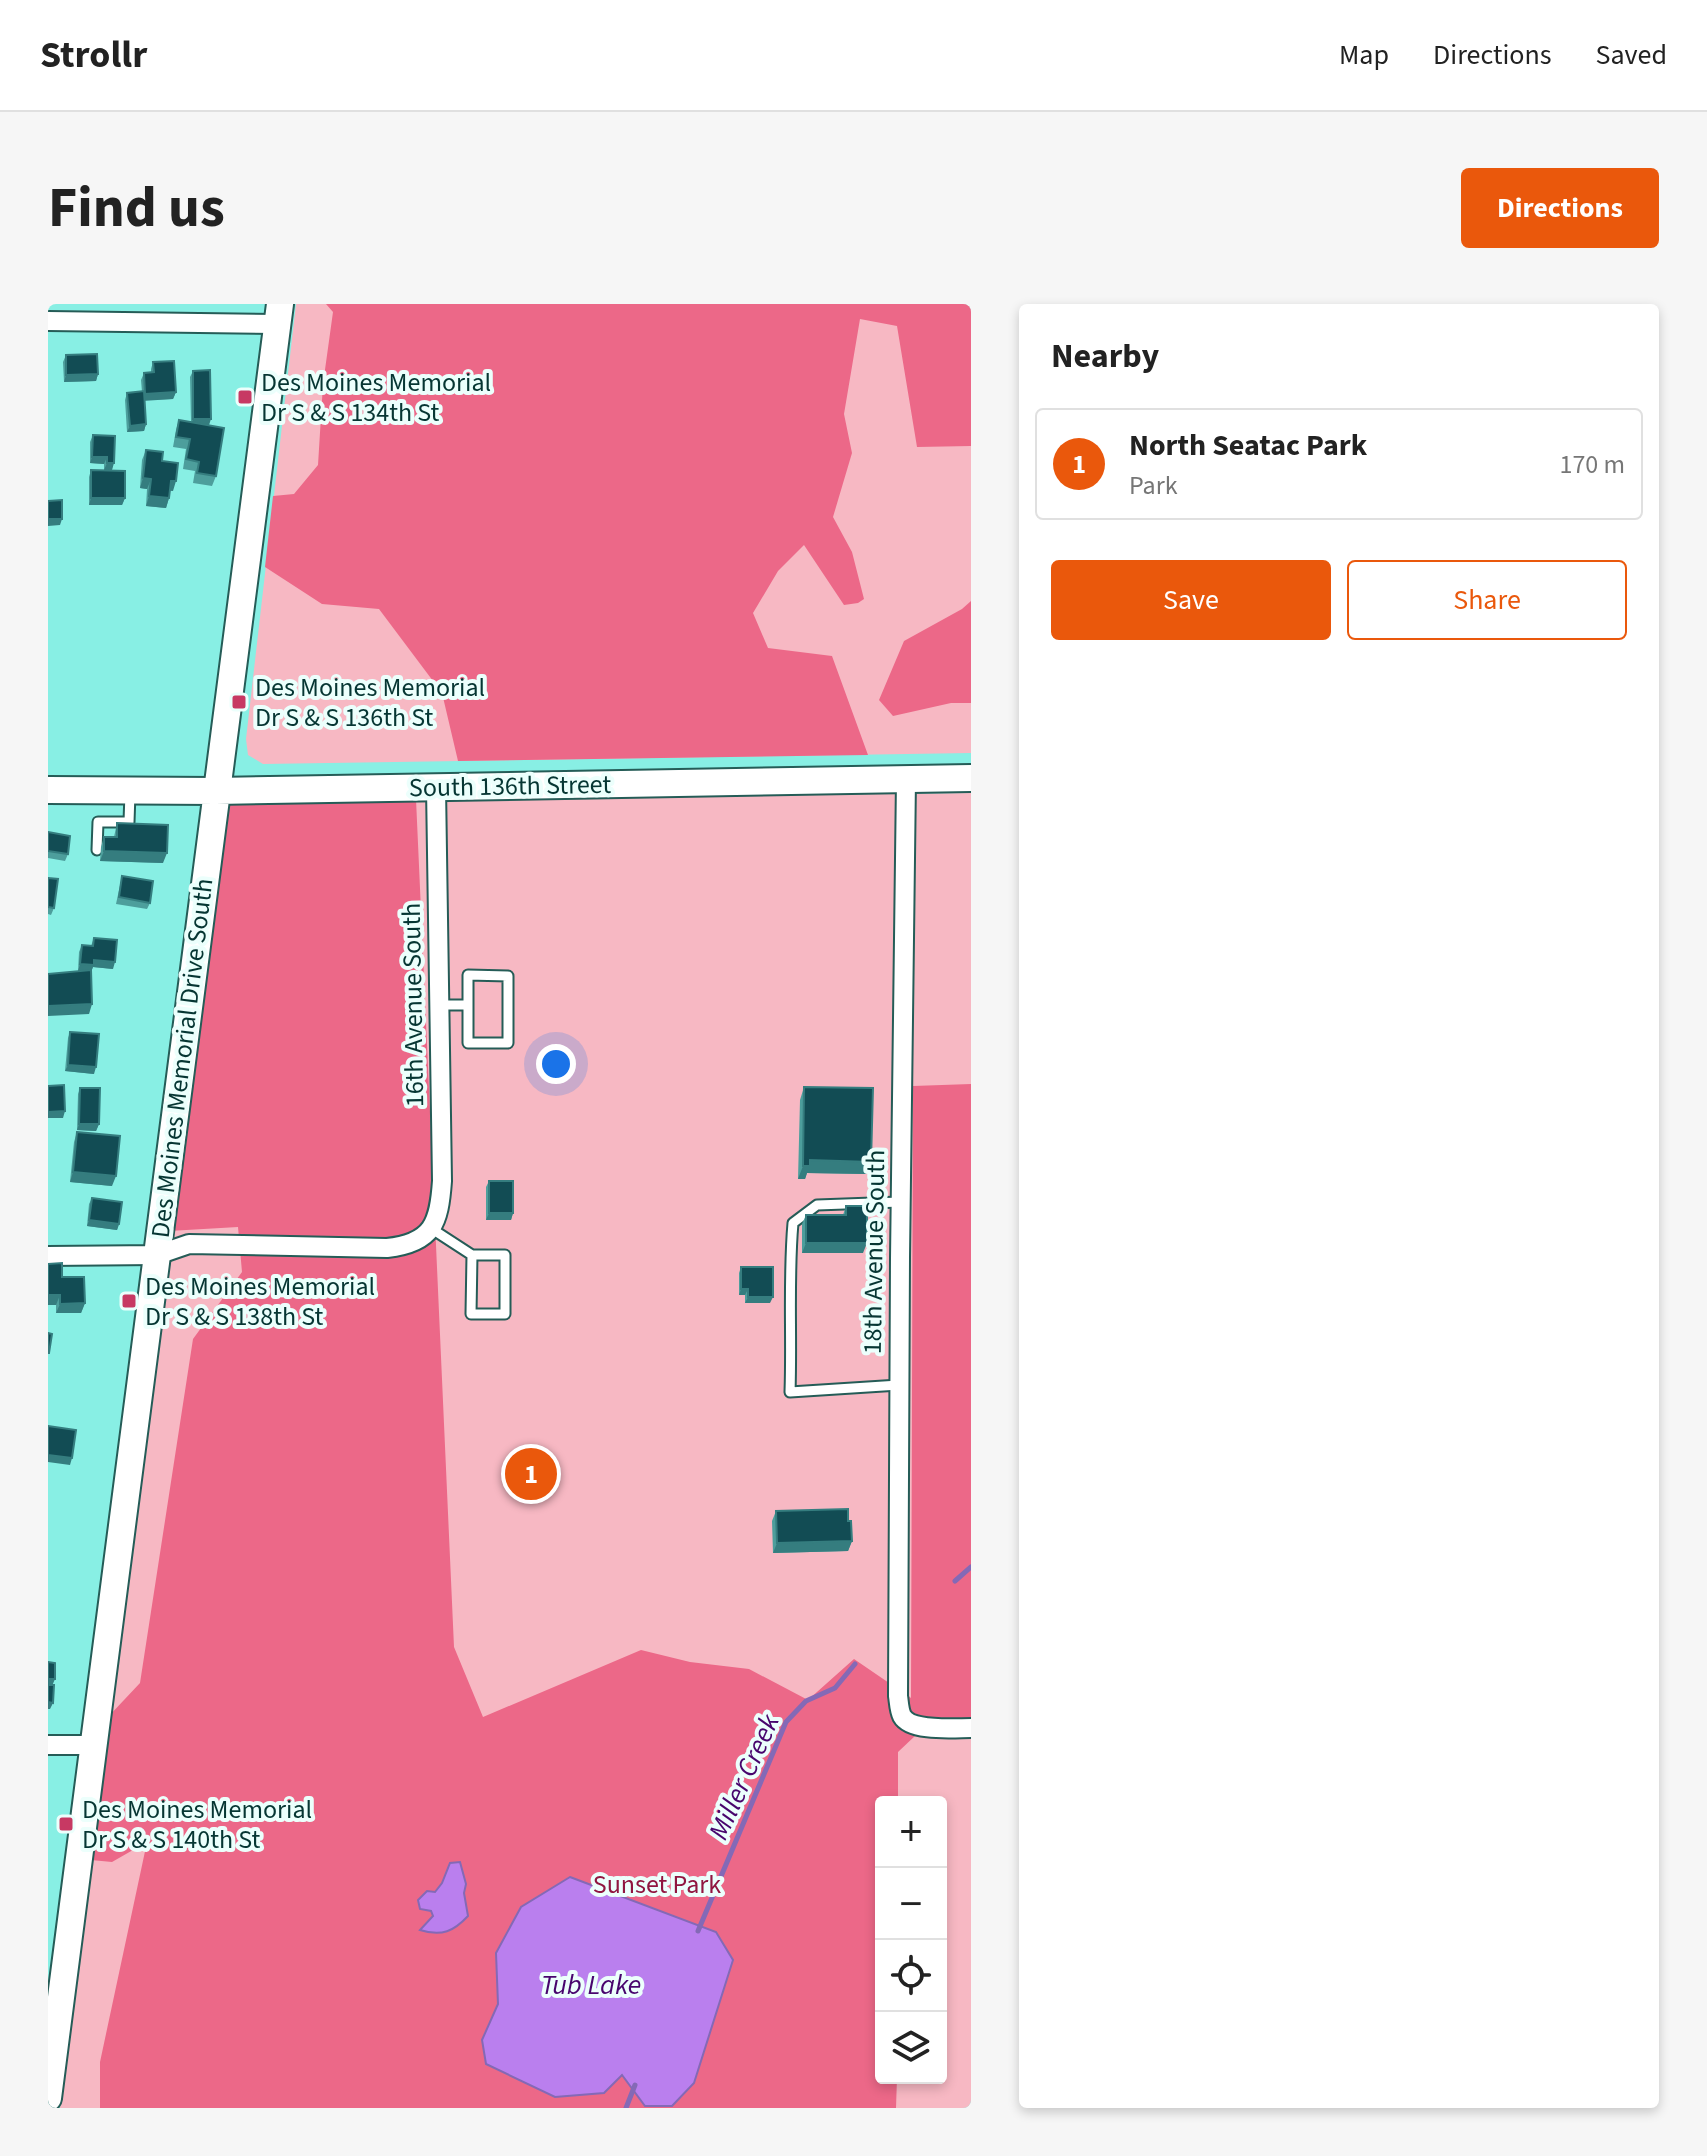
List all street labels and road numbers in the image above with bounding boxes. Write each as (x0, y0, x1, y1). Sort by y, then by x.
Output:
street label: South 136th Street (409, 766, 612, 806)
street label: Des Moines Memorial Drive South (142, 876, 222, 1240)
street label: 16th Avenue South (393, 903, 433, 1107)
street label: 18th Avenue South (854, 1150, 894, 1354)

